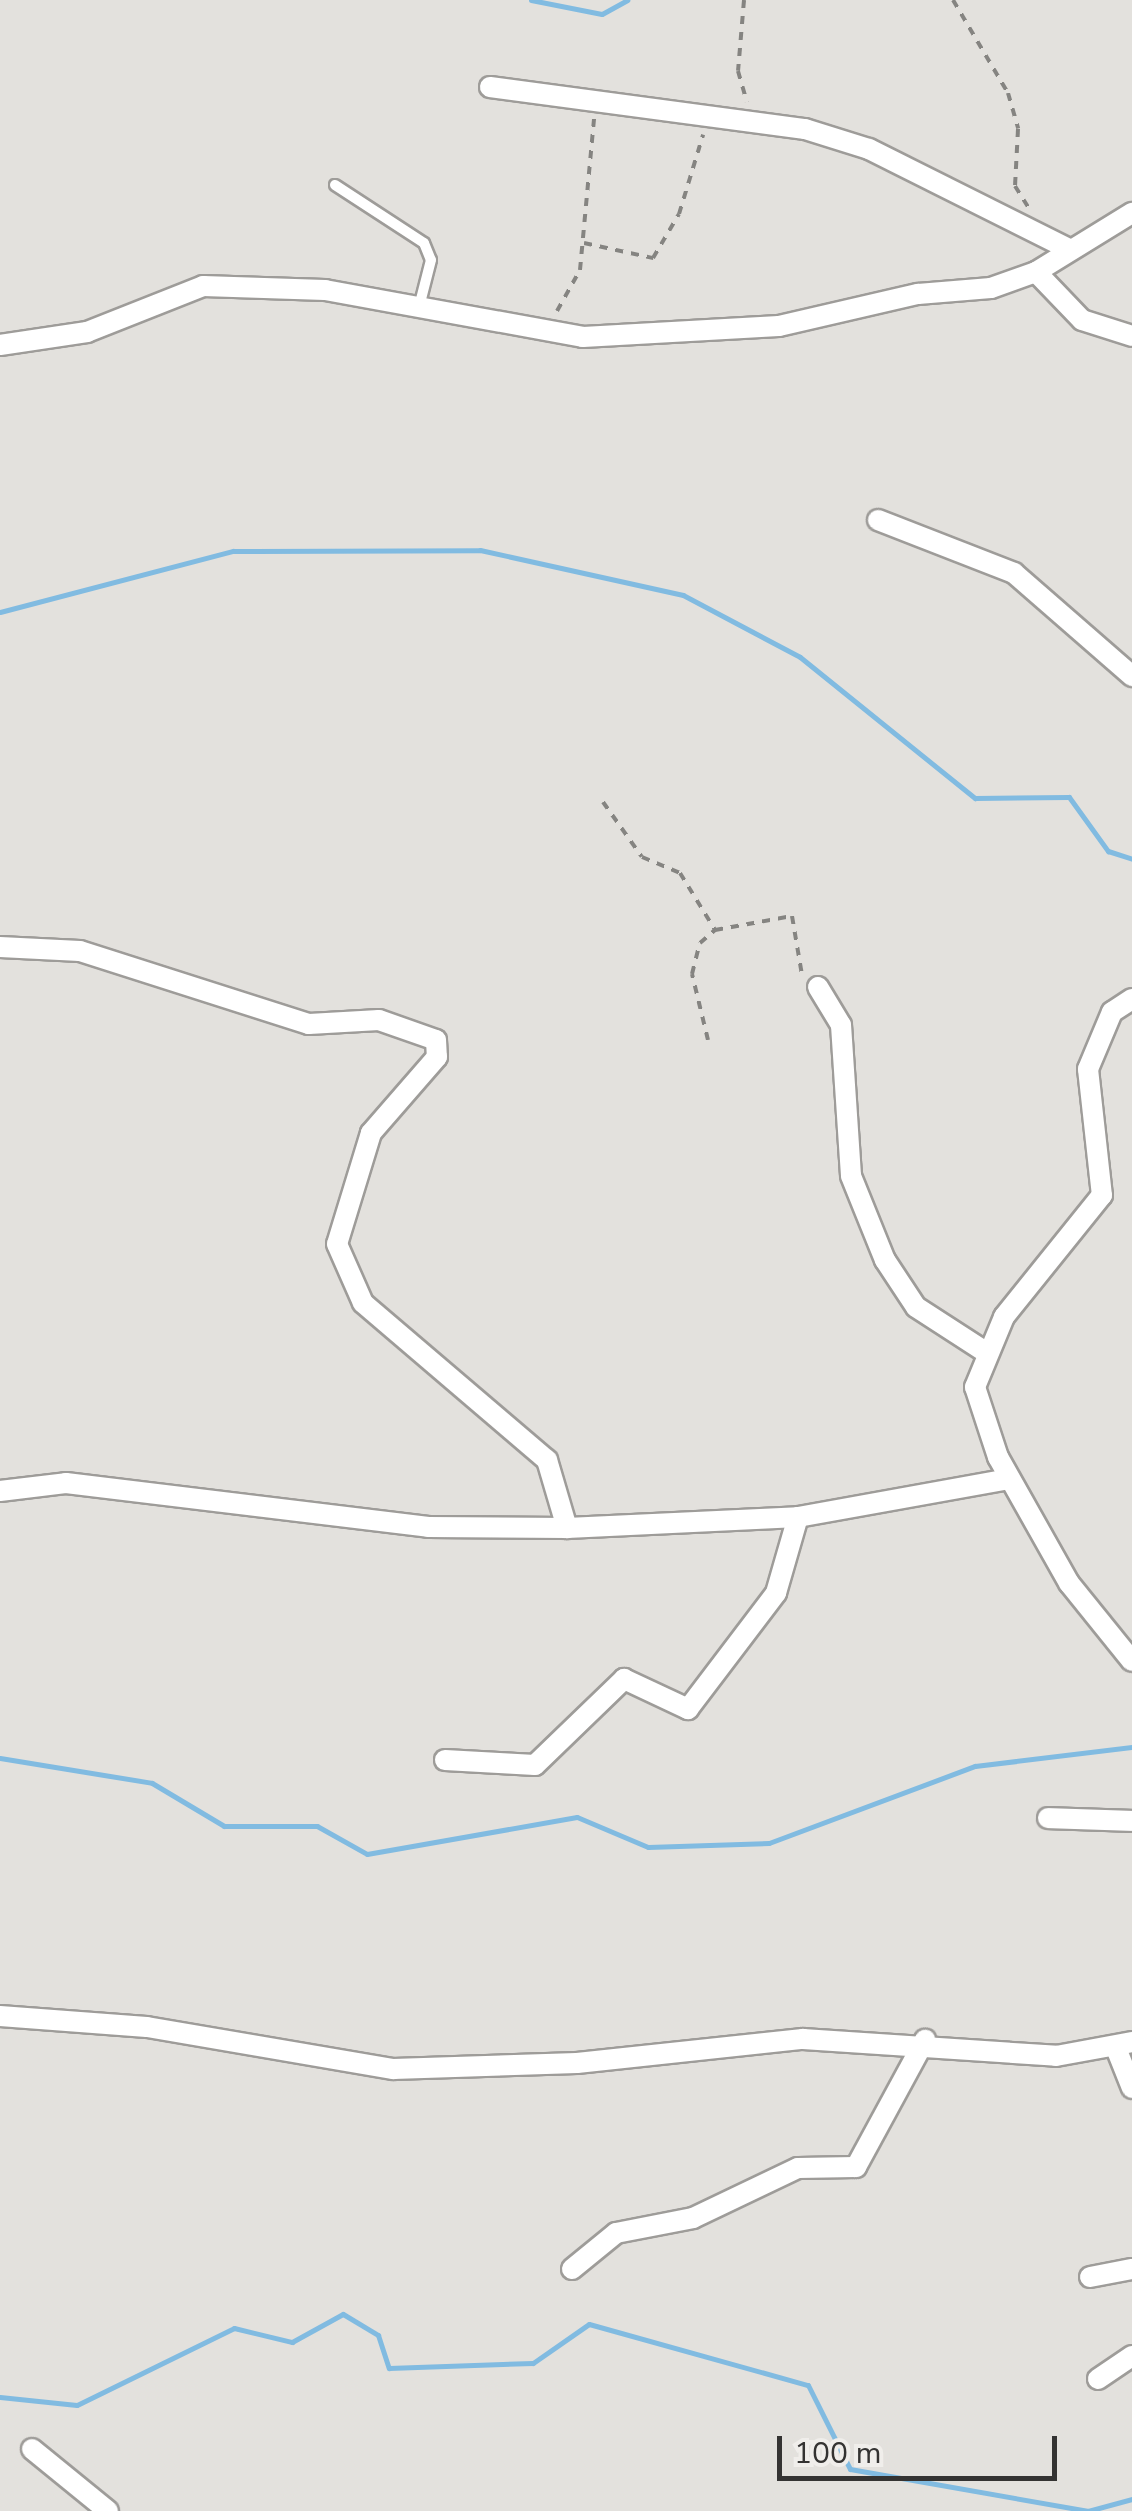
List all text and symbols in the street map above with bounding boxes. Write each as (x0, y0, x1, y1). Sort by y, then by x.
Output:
scale bar (782, 2416, 1062, 2478)
text: 100 m (794, 2433, 881, 2474)

